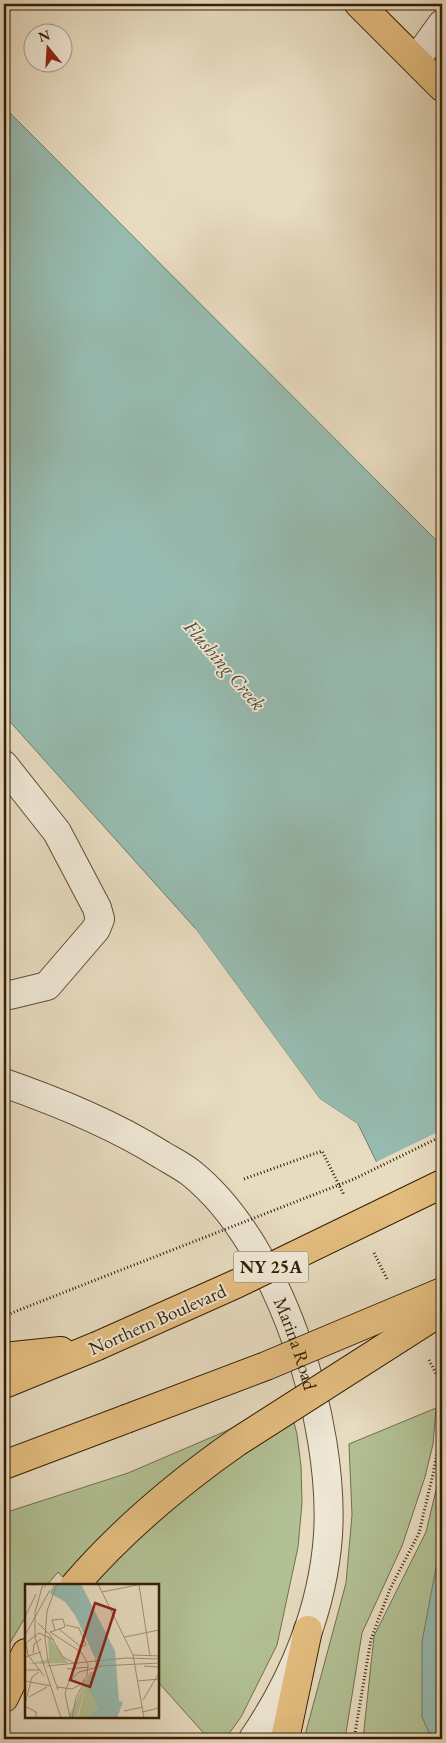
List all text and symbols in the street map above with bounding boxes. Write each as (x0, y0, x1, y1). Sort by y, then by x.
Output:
north arrow (22, 22, 72, 72)
text: N (36, 25, 53, 46)
water label: Flushing Creek (178, 613, 272, 716)
road number: NY 25A (234, 1252, 308, 1282)
street label: Northern Boulevard (84, 1278, 230, 1361)
street label: Marina Road (268, 1293, 323, 1393)
inset map (25, 1584, 159, 1718)

